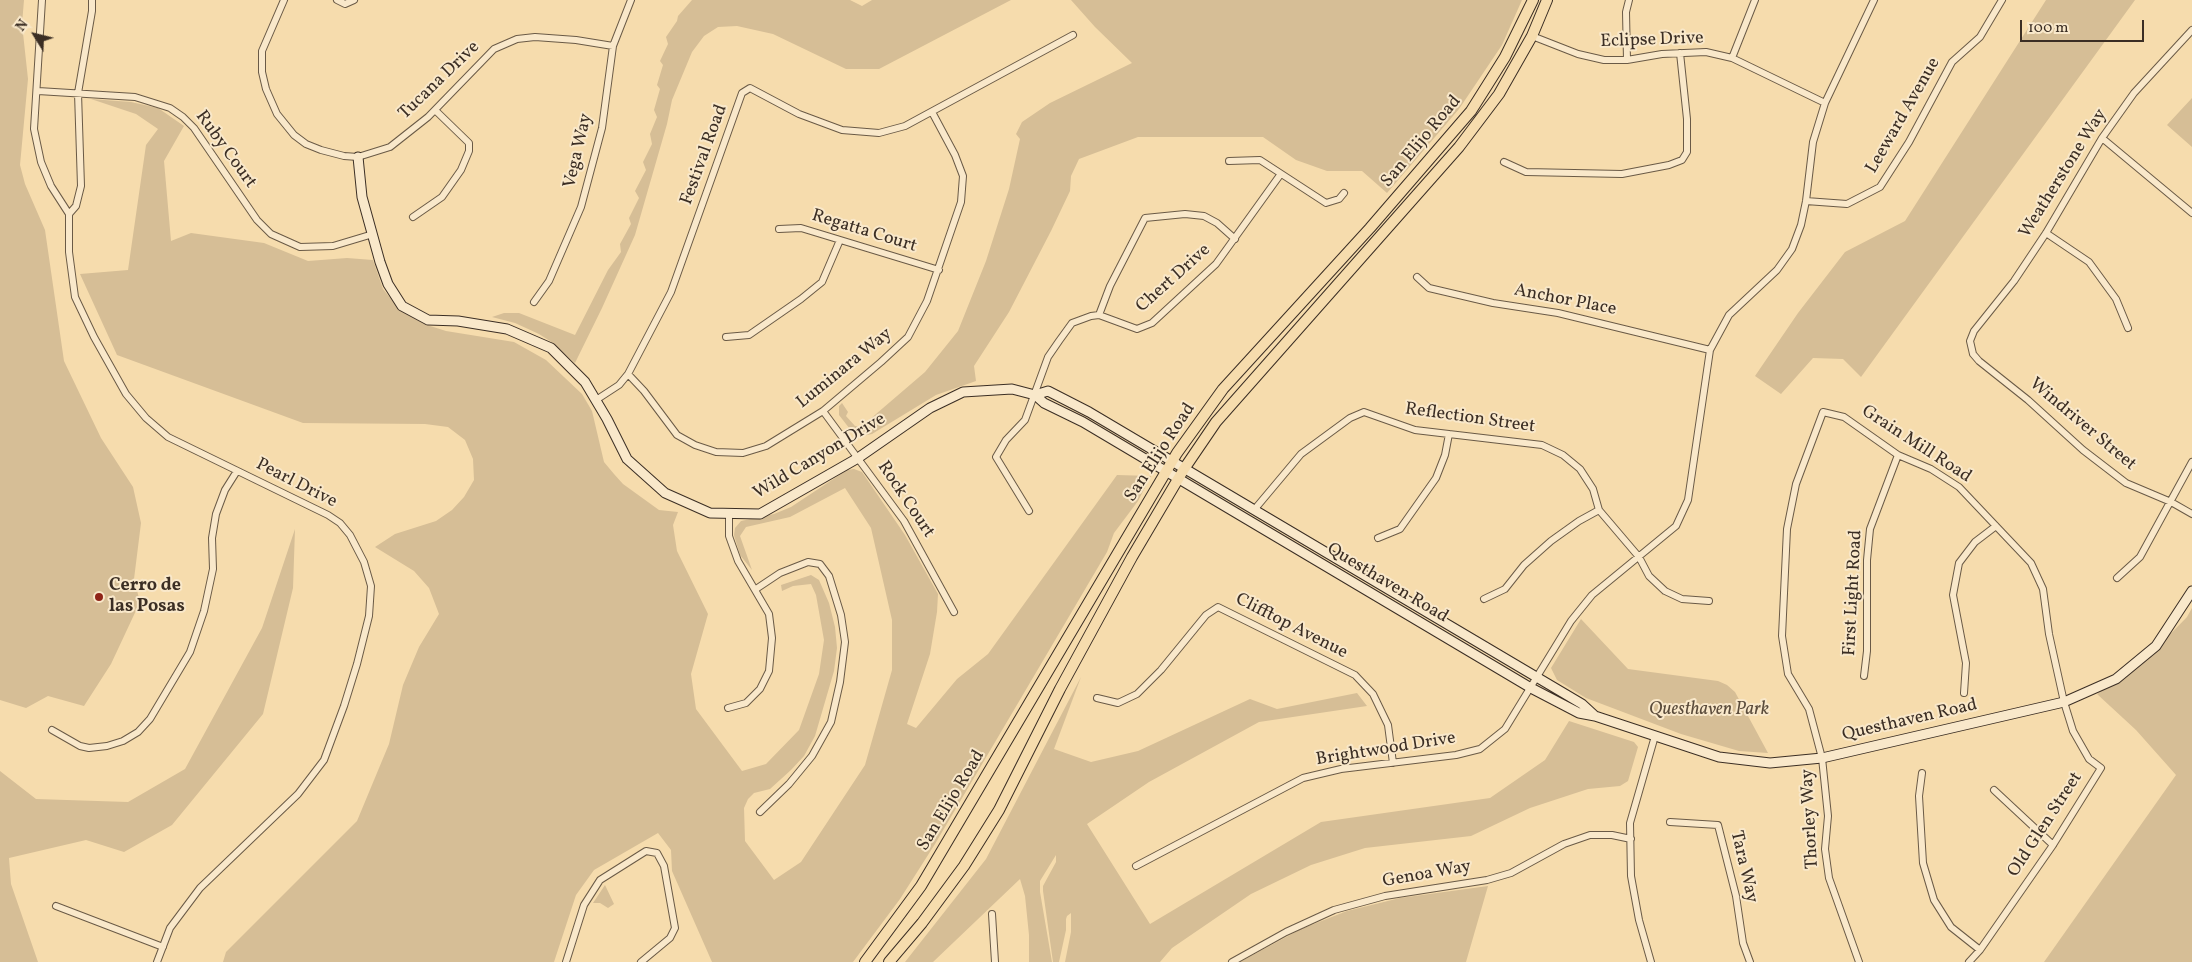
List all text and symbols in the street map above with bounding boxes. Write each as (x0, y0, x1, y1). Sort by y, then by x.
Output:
north arrow (10, 10, 60, 60)
scale bar (2022, 10, 2146, 42)
text: N (12, 16, 33, 36)
text: 100 m (2028, 18, 2068, 39)
street label: Eclipse Drive (1600, 28, 1704, 54)
street label: Tucana Drive (395, 37, 485, 125)
street label: Leeward Avenue (1862, 54, 1946, 178)
street label: San Elijo Road (1377, 92, 1467, 192)
street label: Festival Road (677, 102, 733, 208)
street label: Weatherstone Way (2016, 105, 2112, 243)
street label: Ruby Court (190, 107, 260, 193)
street label: Vega Way (560, 112, 598, 190)
street label: Regatta Court (809, 206, 919, 258)
street label: Chert Drive (1132, 240, 1216, 318)
street label: Anchor Place (1512, 280, 1618, 322)
street label: Luminara Way (793, 324, 897, 414)
street label: Windriver Street (2024, 374, 2140, 476)
street label: San Elijo Road (1121, 399, 1201, 507)
street label: Reflection Street (1404, 399, 1536, 439)
street label: Grain Mill Road (1857, 401, 1975, 489)
street label: Wild Canyon Drive (750, 409, 890, 505)
street label: Pearl Drive (252, 454, 340, 514)
street label: Rock Court (871, 458, 939, 542)
street label: First Light Road (1840, 529, 1868, 657)
street label: Questhaven Road (1322, 539, 1452, 629)
place label: Cerro de las Posas (109, 576, 185, 618)
street label: Clifftop Avenue (1231, 589, 1351, 665)
marker: Cerro de las Posas (93, 591, 105, 603)
street label: Questhaven Road (1840, 695, 1980, 747)
park label: Questhaven Park (1649, 700, 1769, 722)
street label: Brightwood Drive (1315, 728, 1457, 772)
street label: San Elijo Road (913, 747, 991, 855)
street label: Thorley Way (1798, 768, 1824, 870)
street label: Old Glen Street (2004, 768, 2088, 882)
street label: Tara Way (1724, 829, 1762, 905)
street label: Genoa Way (1381, 857, 1473, 893)

